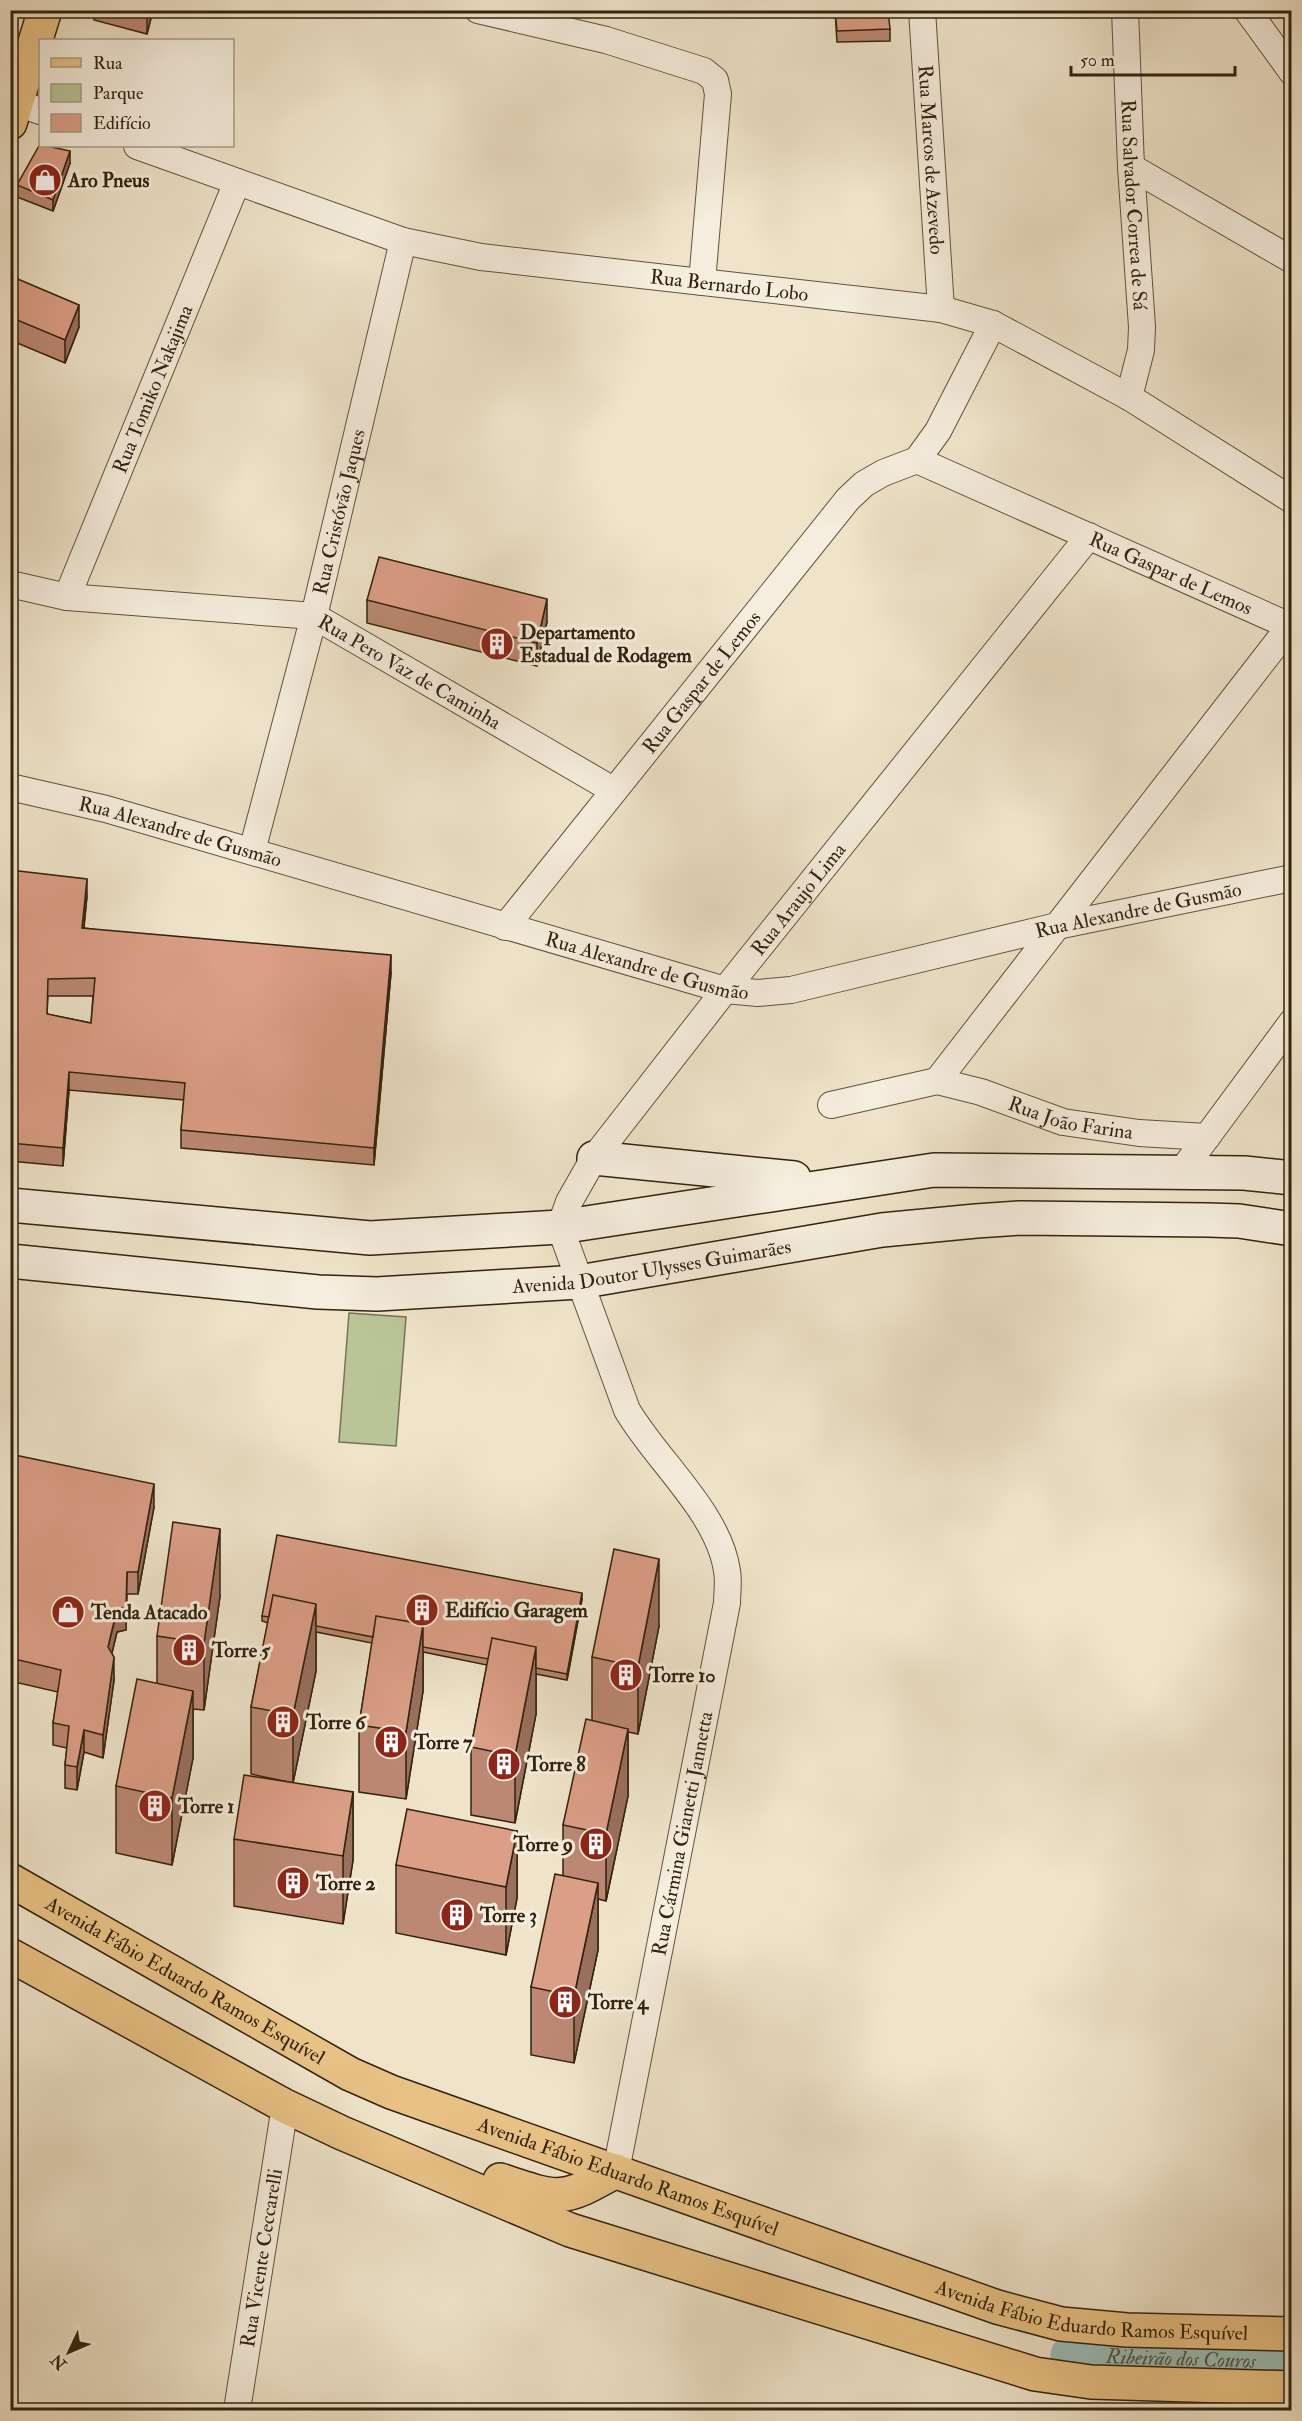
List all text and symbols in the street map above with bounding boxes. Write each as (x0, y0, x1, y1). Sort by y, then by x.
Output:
legend (39, 39, 234, 147)
scale bar (1071, 39, 1234, 77)
text: 50 m (1080, 49, 1115, 72)
text: Rua (93, 52, 123, 75)
street label: Rua Marcos de Azevedo (913, 64, 950, 255)
text: Parque (93, 82, 144, 105)
street label: Rua Salvador Correa de Sá (1115, 99, 1153, 312)
text: Edifício (93, 112, 151, 135)
shop icon: Aro Pneus (27, 162, 63, 198)
place label: Aro Pneus (67, 168, 149, 193)
street label: Rua Bernardo Lobo (649, 264, 810, 307)
street label: Rua Tomiko Nakajima (107, 300, 199, 477)
street label: Rua Cristóvão Jaques (307, 427, 371, 597)
street label: Rua Gaspar de Lemos (1085, 526, 1256, 621)
street label: Rua Gaspar de Lemos (637, 606, 767, 759)
street label: Rua Pero Vaz de Caminha (314, 609, 506, 736)
place label: Departamento Estadual de Rodagem (520, 620, 692, 669)
building icon: Departamento Estadual de Rodagem (479, 626, 515, 662)
street label: Rua Alexandre de Gusmão (76, 791, 285, 873)
street label: Rua Araujo Lima (746, 837, 852, 961)
street label: Rua Alexandre de Gusmão (1032, 877, 1244, 944)
street label: Rua Alexandre de Gusmão (542, 926, 750, 1005)
street label: Rua João Farina (1005, 1091, 1135, 1145)
street label: Avenida Doutor Ulysses Guimarães (511, 1234, 793, 1299)
building icon: Edifício Garagem (404, 1592, 440, 1628)
shop icon: Tenda Atacado (50, 1594, 86, 1630)
place label: Edifício Garagem (445, 1598, 588, 1624)
place label: Tenda Atacado (90, 1600, 208, 1625)
building icon: Torre 5 (171, 1632, 207, 1668)
place label: Torre 5 (211, 1638, 271, 1663)
building icon: Torre 10 (608, 1657, 644, 1693)
place label: Torre 10 (648, 1663, 716, 1688)
building icon: Torre 6 (265, 1704, 301, 1740)
street label: Rua Cármina Gianetti Jannetta (646, 1708, 719, 1958)
place label: Torre 6 (305, 1710, 367, 1735)
building icon: Torre 7 (373, 1724, 409, 1760)
place label: Torre 7 (413, 1730, 473, 1755)
building icon: Torre 8 (486, 1746, 522, 1782)
place label: Torre 8 (526, 1752, 586, 1777)
building icon: Torre 1 (137, 1788, 173, 1824)
place label: Torre 1 (177, 1794, 234, 1819)
building icon: Torre 9 (578, 1826, 614, 1862)
place label: Torre 9 (512, 1832, 573, 1857)
building icon: Torre 2 (275, 1865, 311, 1901)
place label: Torre 2 (315, 1871, 375, 1896)
street label: Avenida Fábio Eduardo Ramos Esquível (40, 1890, 329, 2070)
building icon: Torre 3 (439, 1897, 475, 1933)
place label: Torre 3 (479, 1903, 537, 1928)
building icon: Torre 4 (547, 1984, 583, 2020)
place label: Torre 4 (587, 1990, 649, 2015)
street label: Avenida Fábio Eduardo Ramos Esquível (473, 2111, 782, 2242)
street label: Rua Vicente Ceccarelli (235, 2167, 288, 2349)
street label: Avenida Fábio Eduardo Ramos Esquível (931, 2274, 1248, 2346)
north arrow (39, 2322, 99, 2382)
water label: Ribeirão dos Couros (1104, 2343, 1258, 2375)
text: N (46, 2349, 72, 2375)

